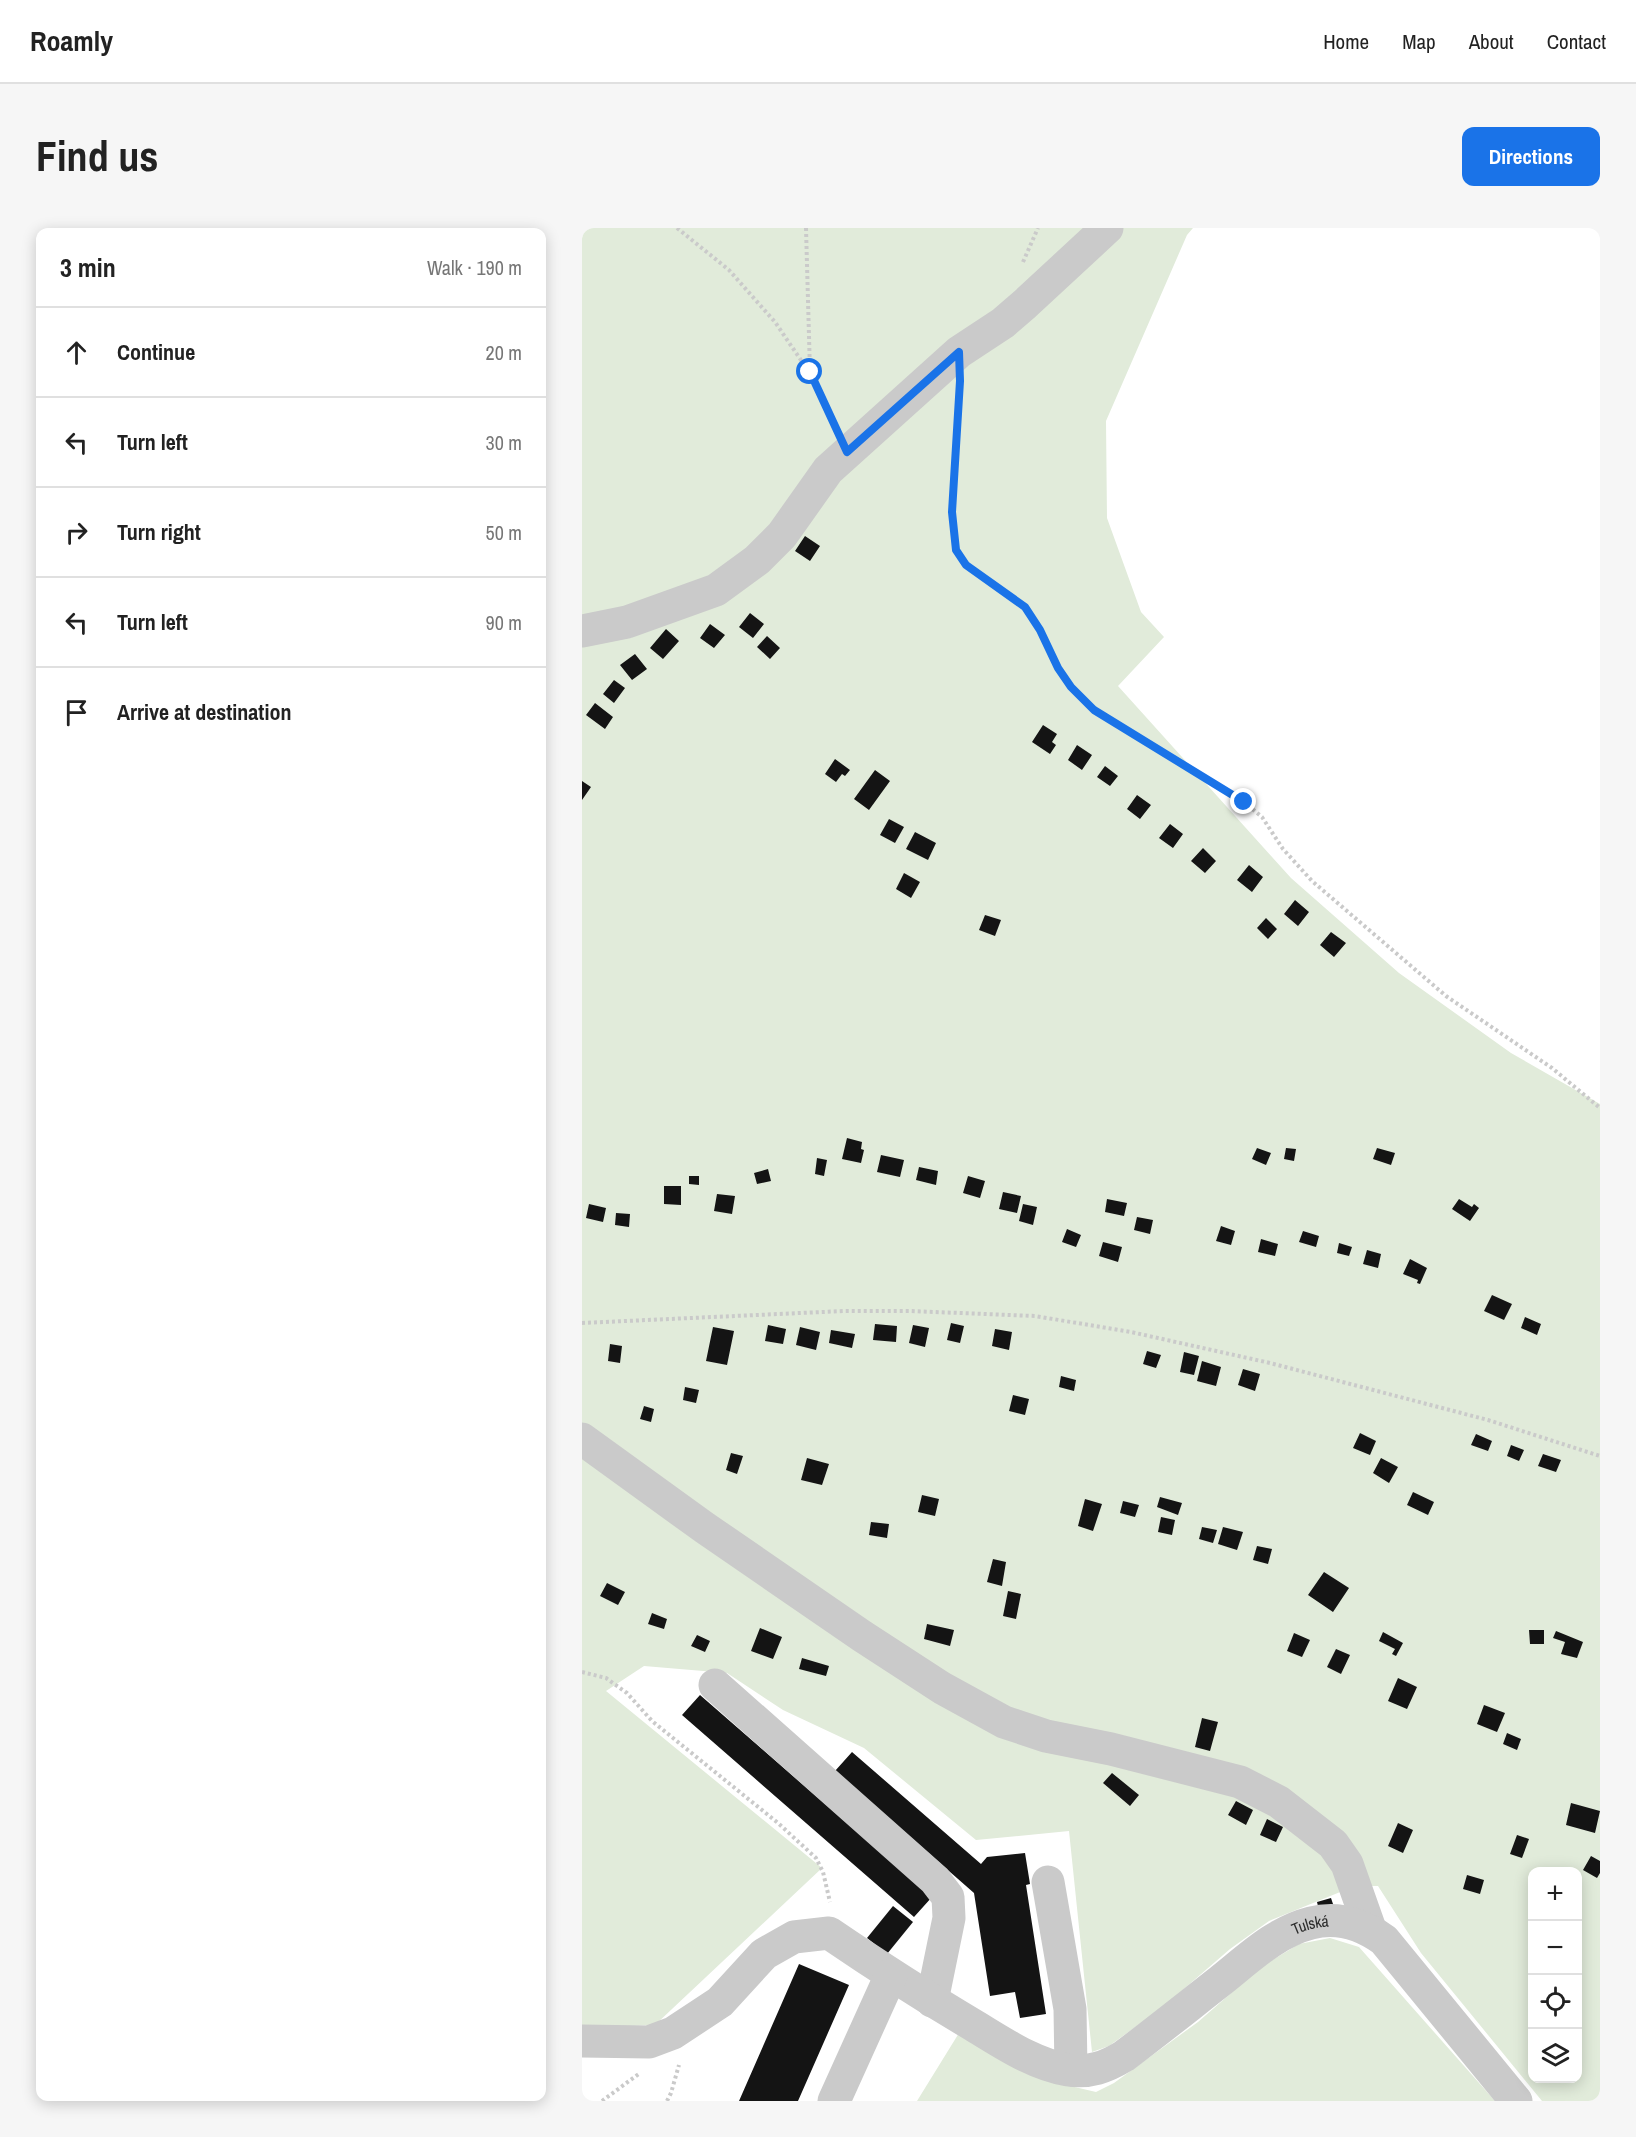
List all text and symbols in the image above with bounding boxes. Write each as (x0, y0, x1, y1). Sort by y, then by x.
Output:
text: Roamly (30, 22, 113, 60)
text: Home (1323, 27, 1369, 56)
text: Map (1402, 27, 1436, 56)
text: About (1469, 27, 1514, 56)
text: Contact (1547, 27, 1606, 56)
button: Directions (1462, 127, 1600, 186)
text: Find us (36, 128, 158, 184)
text: 3 min (60, 250, 116, 285)
text: Walk · 190 m (427, 254, 522, 281)
icon: ahead (60, 336, 93, 369)
text: Continue (117, 337, 195, 367)
text: 20 m (486, 339, 522, 366)
route start (796, 358, 822, 384)
icon: left (60, 426, 93, 459)
text: Turn left (117, 427, 188, 457)
text: 30 m (486, 429, 522, 456)
icon: right (60, 516, 93, 549)
text: Turn right (117, 517, 201, 547)
text: 50 m (486, 519, 522, 546)
icon: left (60, 606, 93, 639)
text: Turn left (117, 607, 188, 637)
text: 90 m (486, 609, 522, 636)
icon: arrive (60, 696, 93, 729)
text: Arrive at destination (117, 697, 291, 727)
route end (1230, 788, 1256, 814)
map controls (1528, 1867, 1582, 2083)
button: + (1528, 1867, 1582, 1921)
street label: Tulská (1288, 1909, 1330, 1940)
button: − (1528, 1921, 1582, 1975)
button: locate (1528, 1975, 1582, 2029)
button: layers (1528, 2029, 1582, 2083)

